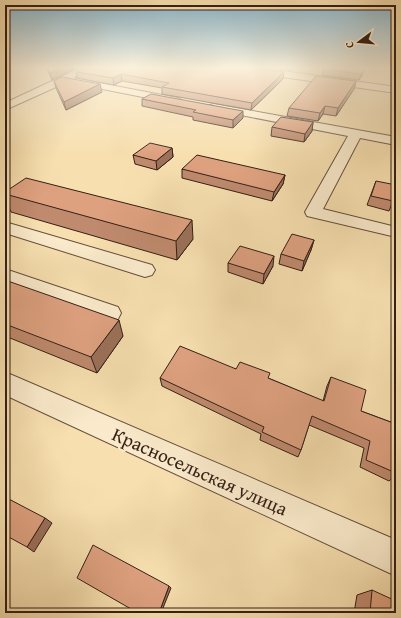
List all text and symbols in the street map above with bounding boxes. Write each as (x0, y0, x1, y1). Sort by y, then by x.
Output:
north arrow (339, 22, 379, 62)
text: С (341, 40, 358, 50)
street label: Красносельская улица (108, 420, 292, 522)

